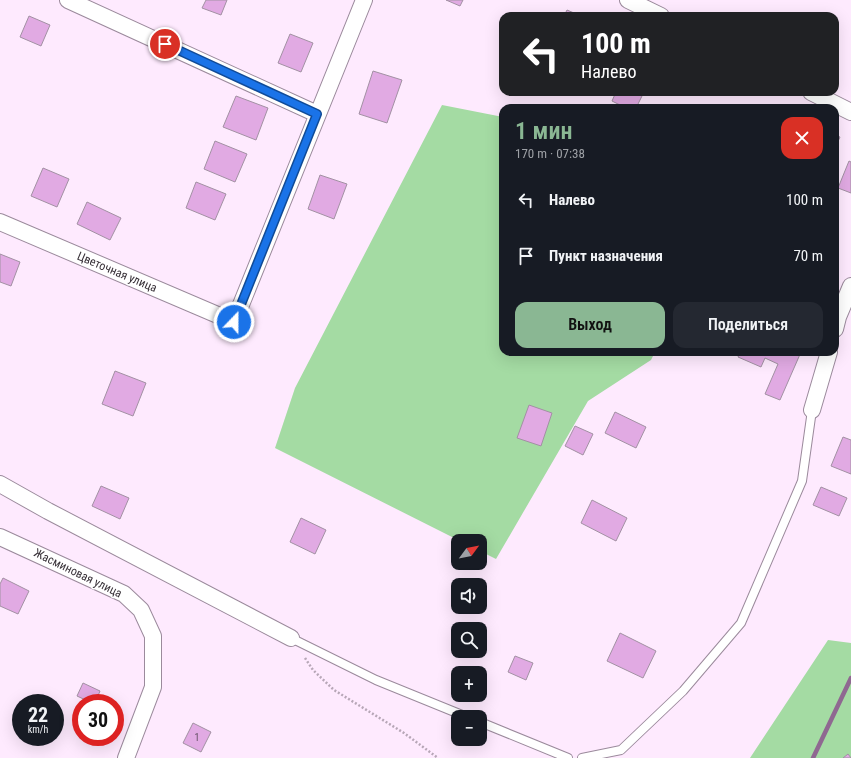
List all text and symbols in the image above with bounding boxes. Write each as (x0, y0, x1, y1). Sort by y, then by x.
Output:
pin (148, 27, 182, 61)
text: 100 m (581, 27, 651, 60)
icon: left (515, 28, 567, 80)
icon: arrive (154, 33, 176, 55)
text: Налево (581, 61, 637, 82)
text: 1 мин (515, 117, 573, 145)
button: close (781, 117, 823, 159)
text: 170 m · 07:38 (515, 146, 585, 161)
icon: left (515, 189, 537, 211)
text: Налево (549, 191, 595, 209)
text: 100 m (786, 191, 823, 209)
icon: arrive (515, 245, 537, 267)
text: Пункт назначения (549, 247, 663, 265)
text: 70 m (793, 247, 823, 265)
street label: Цветочная улица (75, 249, 159, 295)
position arrow (213, 301, 255, 343)
button: Выход (515, 302, 665, 348)
button: Поделиться (673, 302, 823, 348)
north arrow (451, 534, 487, 570)
map controls (451, 534, 487, 746)
street label: Жасминовая улица (32, 546, 125, 600)
button: sound (451, 578, 487, 614)
button: search (451, 622, 487, 658)
button: + (451, 666, 487, 702)
speed limit sign: 30 (72, 694, 124, 746)
text: 22 (28, 703, 48, 727)
button: − (451, 710, 487, 746)
text: km/h (28, 724, 48, 735)
house number: 1 (195, 732, 199, 743)

